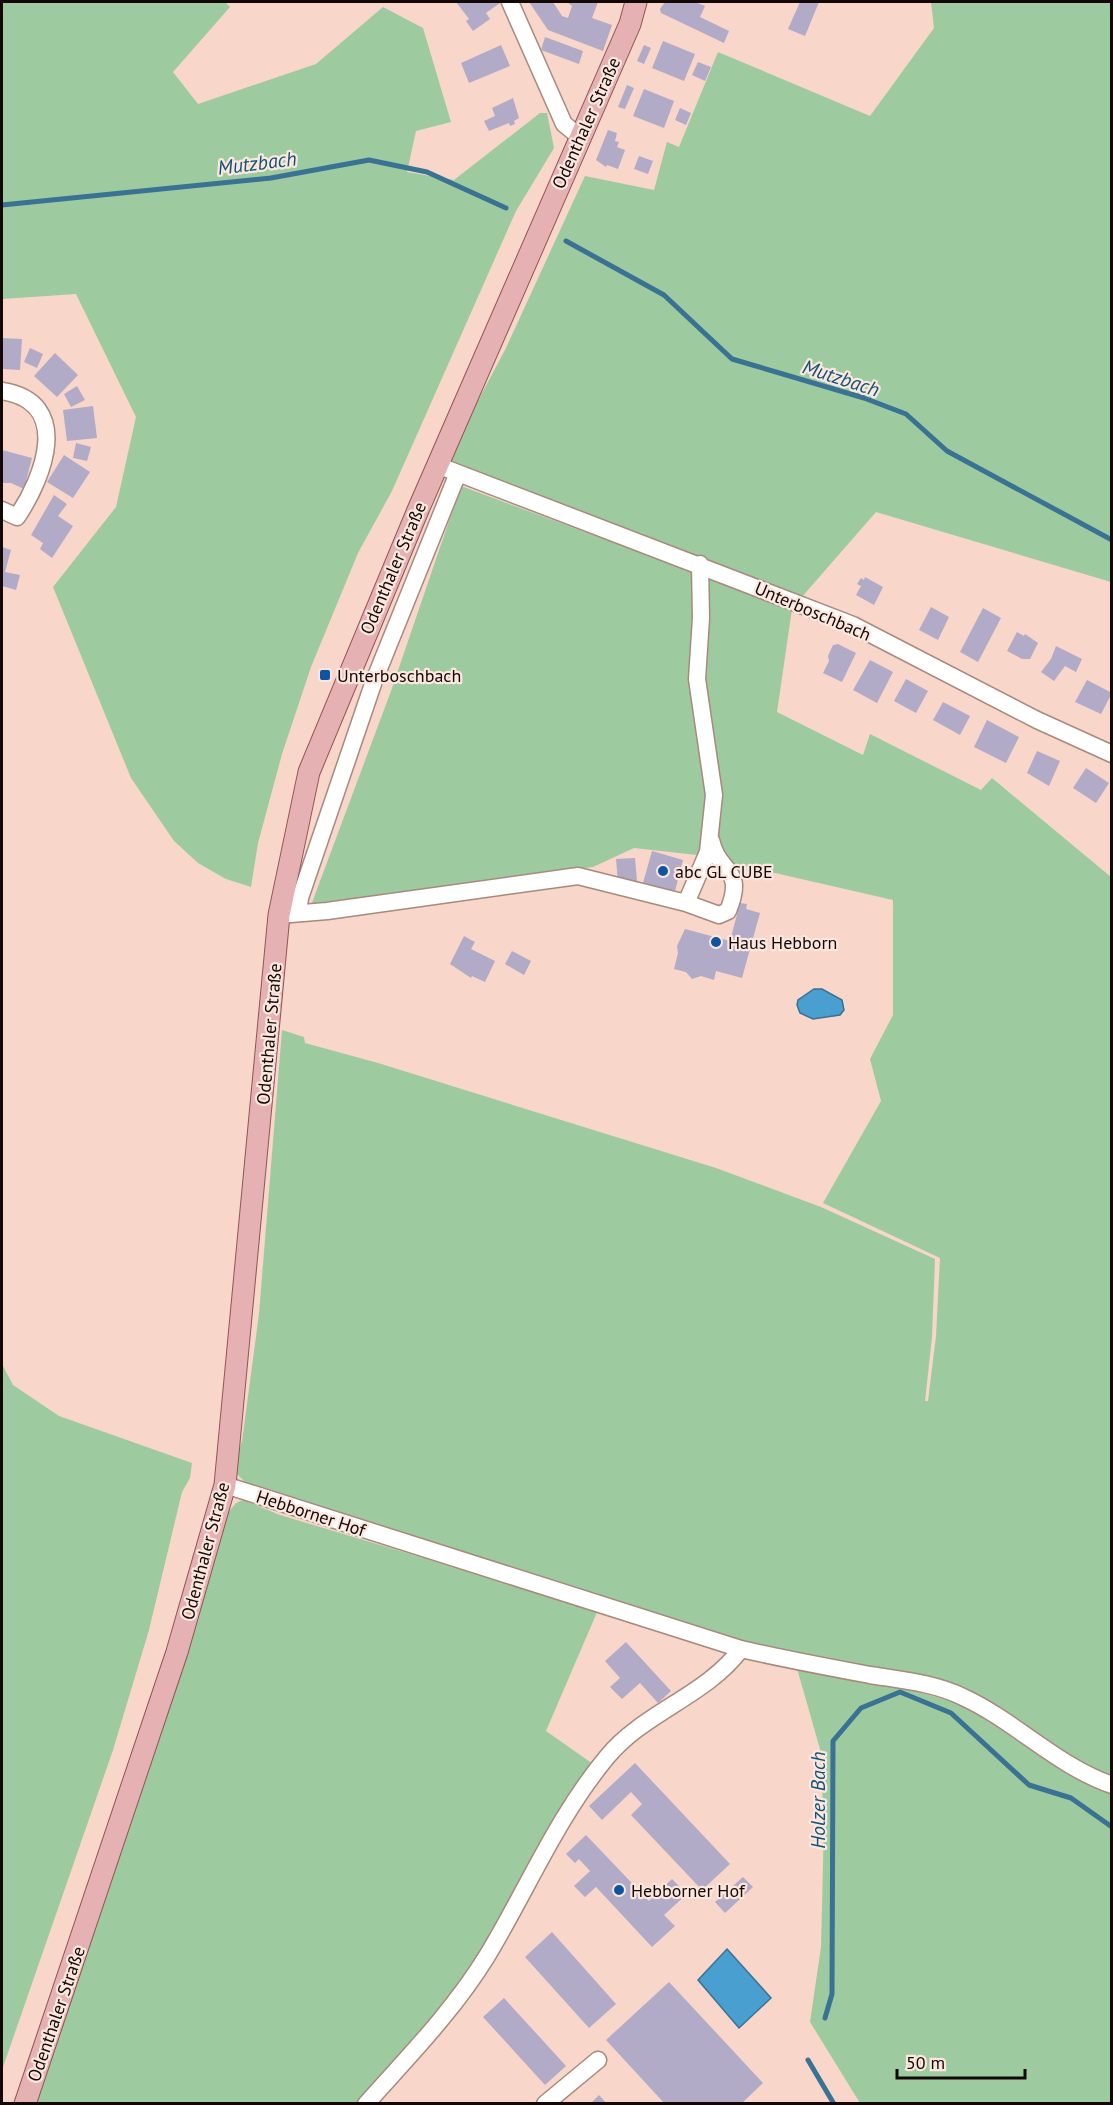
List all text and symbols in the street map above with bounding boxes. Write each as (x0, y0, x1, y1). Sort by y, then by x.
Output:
street label: Odenthaler Straße (547, 54, 625, 192)
water label: Mutzbach (216, 145, 298, 181)
water label: Mutzbach (799, 353, 883, 403)
street label: Odenthaler Straße (355, 498, 431, 638)
street label: Unterboschbach (751, 576, 875, 646)
place label: Unterboschbach (337, 664, 461, 687)
marker: Unterboschbach (318, 668, 332, 682)
place label: abc GL CUBE (675, 860, 773, 883)
marker: abc GL CUBE (656, 864, 670, 878)
place label: Haus Hebborn (728, 931, 837, 954)
marker: Haus Hebborn (709, 935, 723, 949)
street label: Odenthaler Straße (251, 962, 287, 1106)
street label: Odenthaler Straße (176, 1480, 234, 1622)
street label: Hebborner Hof (253, 1485, 370, 1542)
water label: Holzer Bach (805, 1751, 831, 1849)
place label: Hebborner Hof (631, 1879, 746, 1902)
marker: Hebborner Hof (612, 1883, 626, 1897)
street label: Odenthaler Straße (22, 1943, 90, 2085)
scale bar (897, 2042, 1024, 2080)
text: 50 m (906, 2051, 945, 2074)

